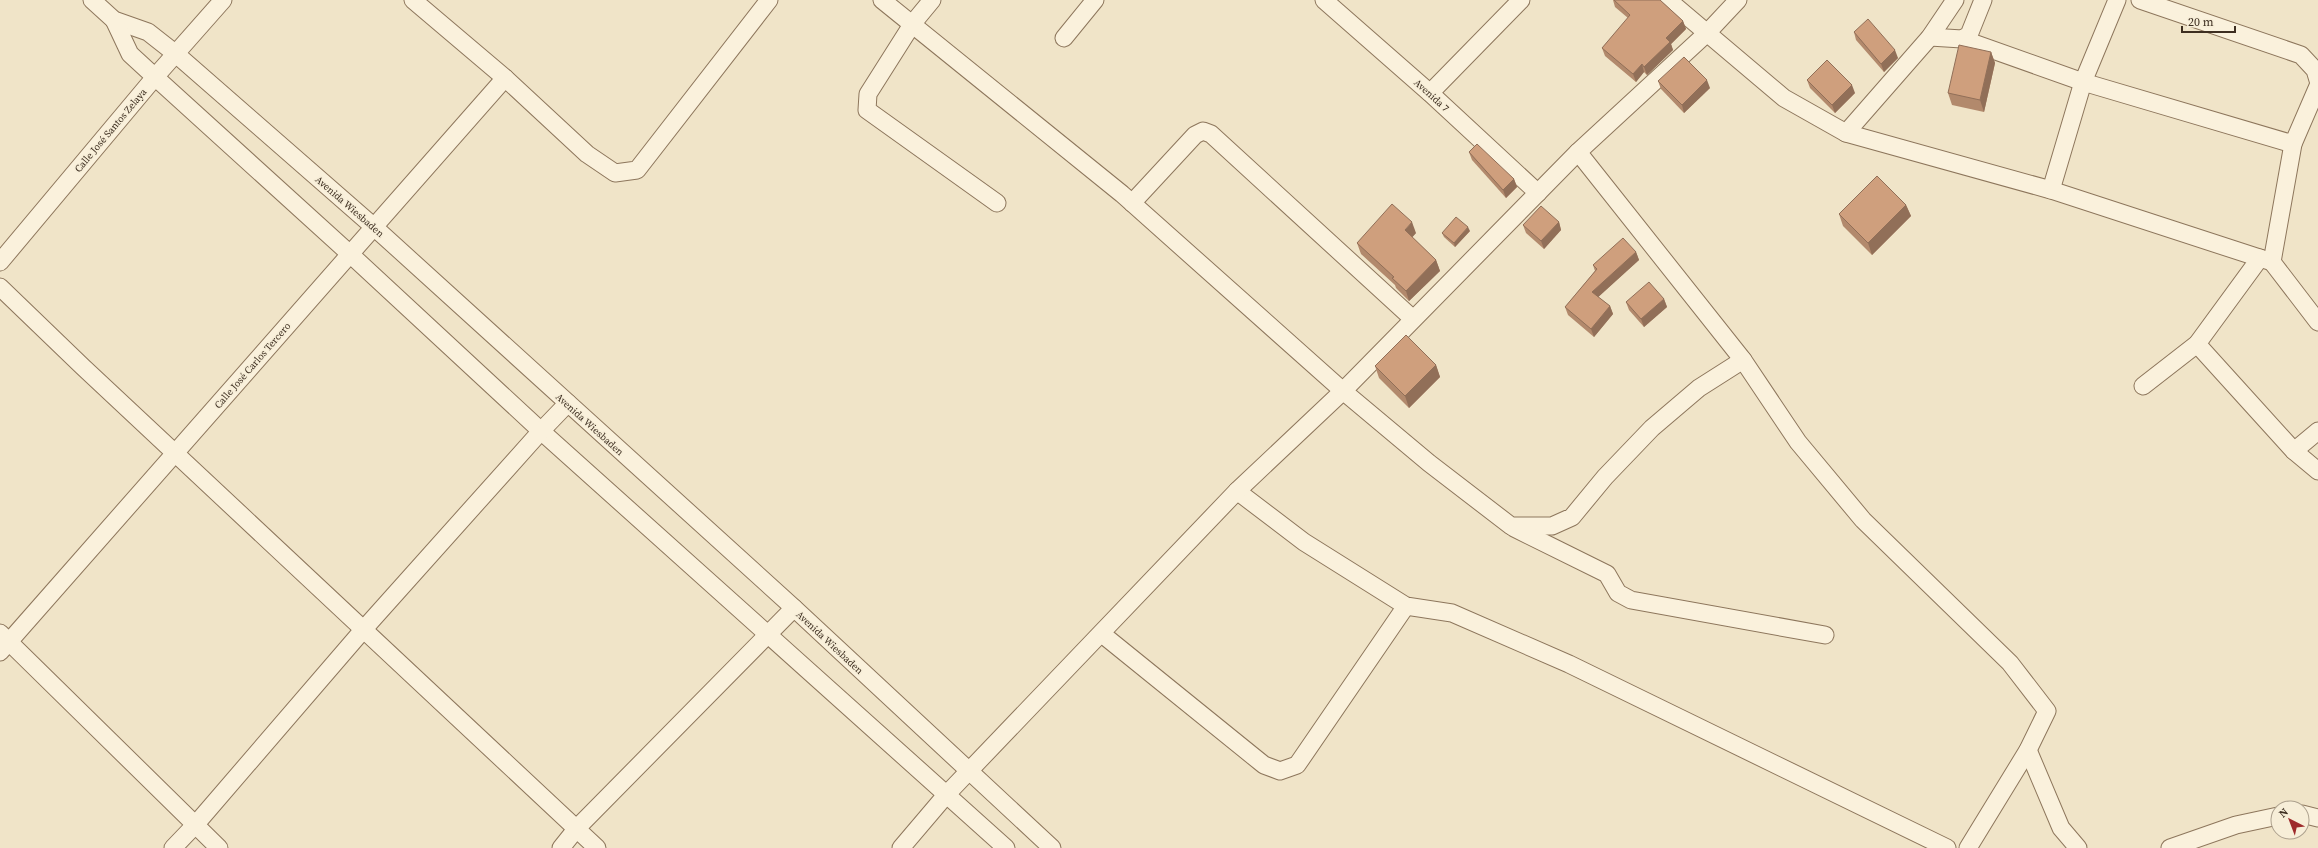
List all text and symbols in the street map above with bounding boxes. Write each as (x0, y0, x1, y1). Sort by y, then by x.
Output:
scale bar (2182, 8, 2235, 34)
text: 20 m (2188, 14, 2214, 30)
street label: Avenida 7 (1411, 76, 1452, 115)
street label: Calle José Santos Zelaya (71, 85, 150, 175)
street label: Avenida Wiesbaden (313, 173, 387, 240)
street label: Calle José Carlos Tercero (211, 319, 294, 411)
street label: Avenida Wiesbaden (553, 390, 626, 458)
street label: Avenida Wiesbaden (793, 608, 866, 677)
north arrow (2270, 800, 2310, 840)
text: N (2276, 805, 2292, 821)

